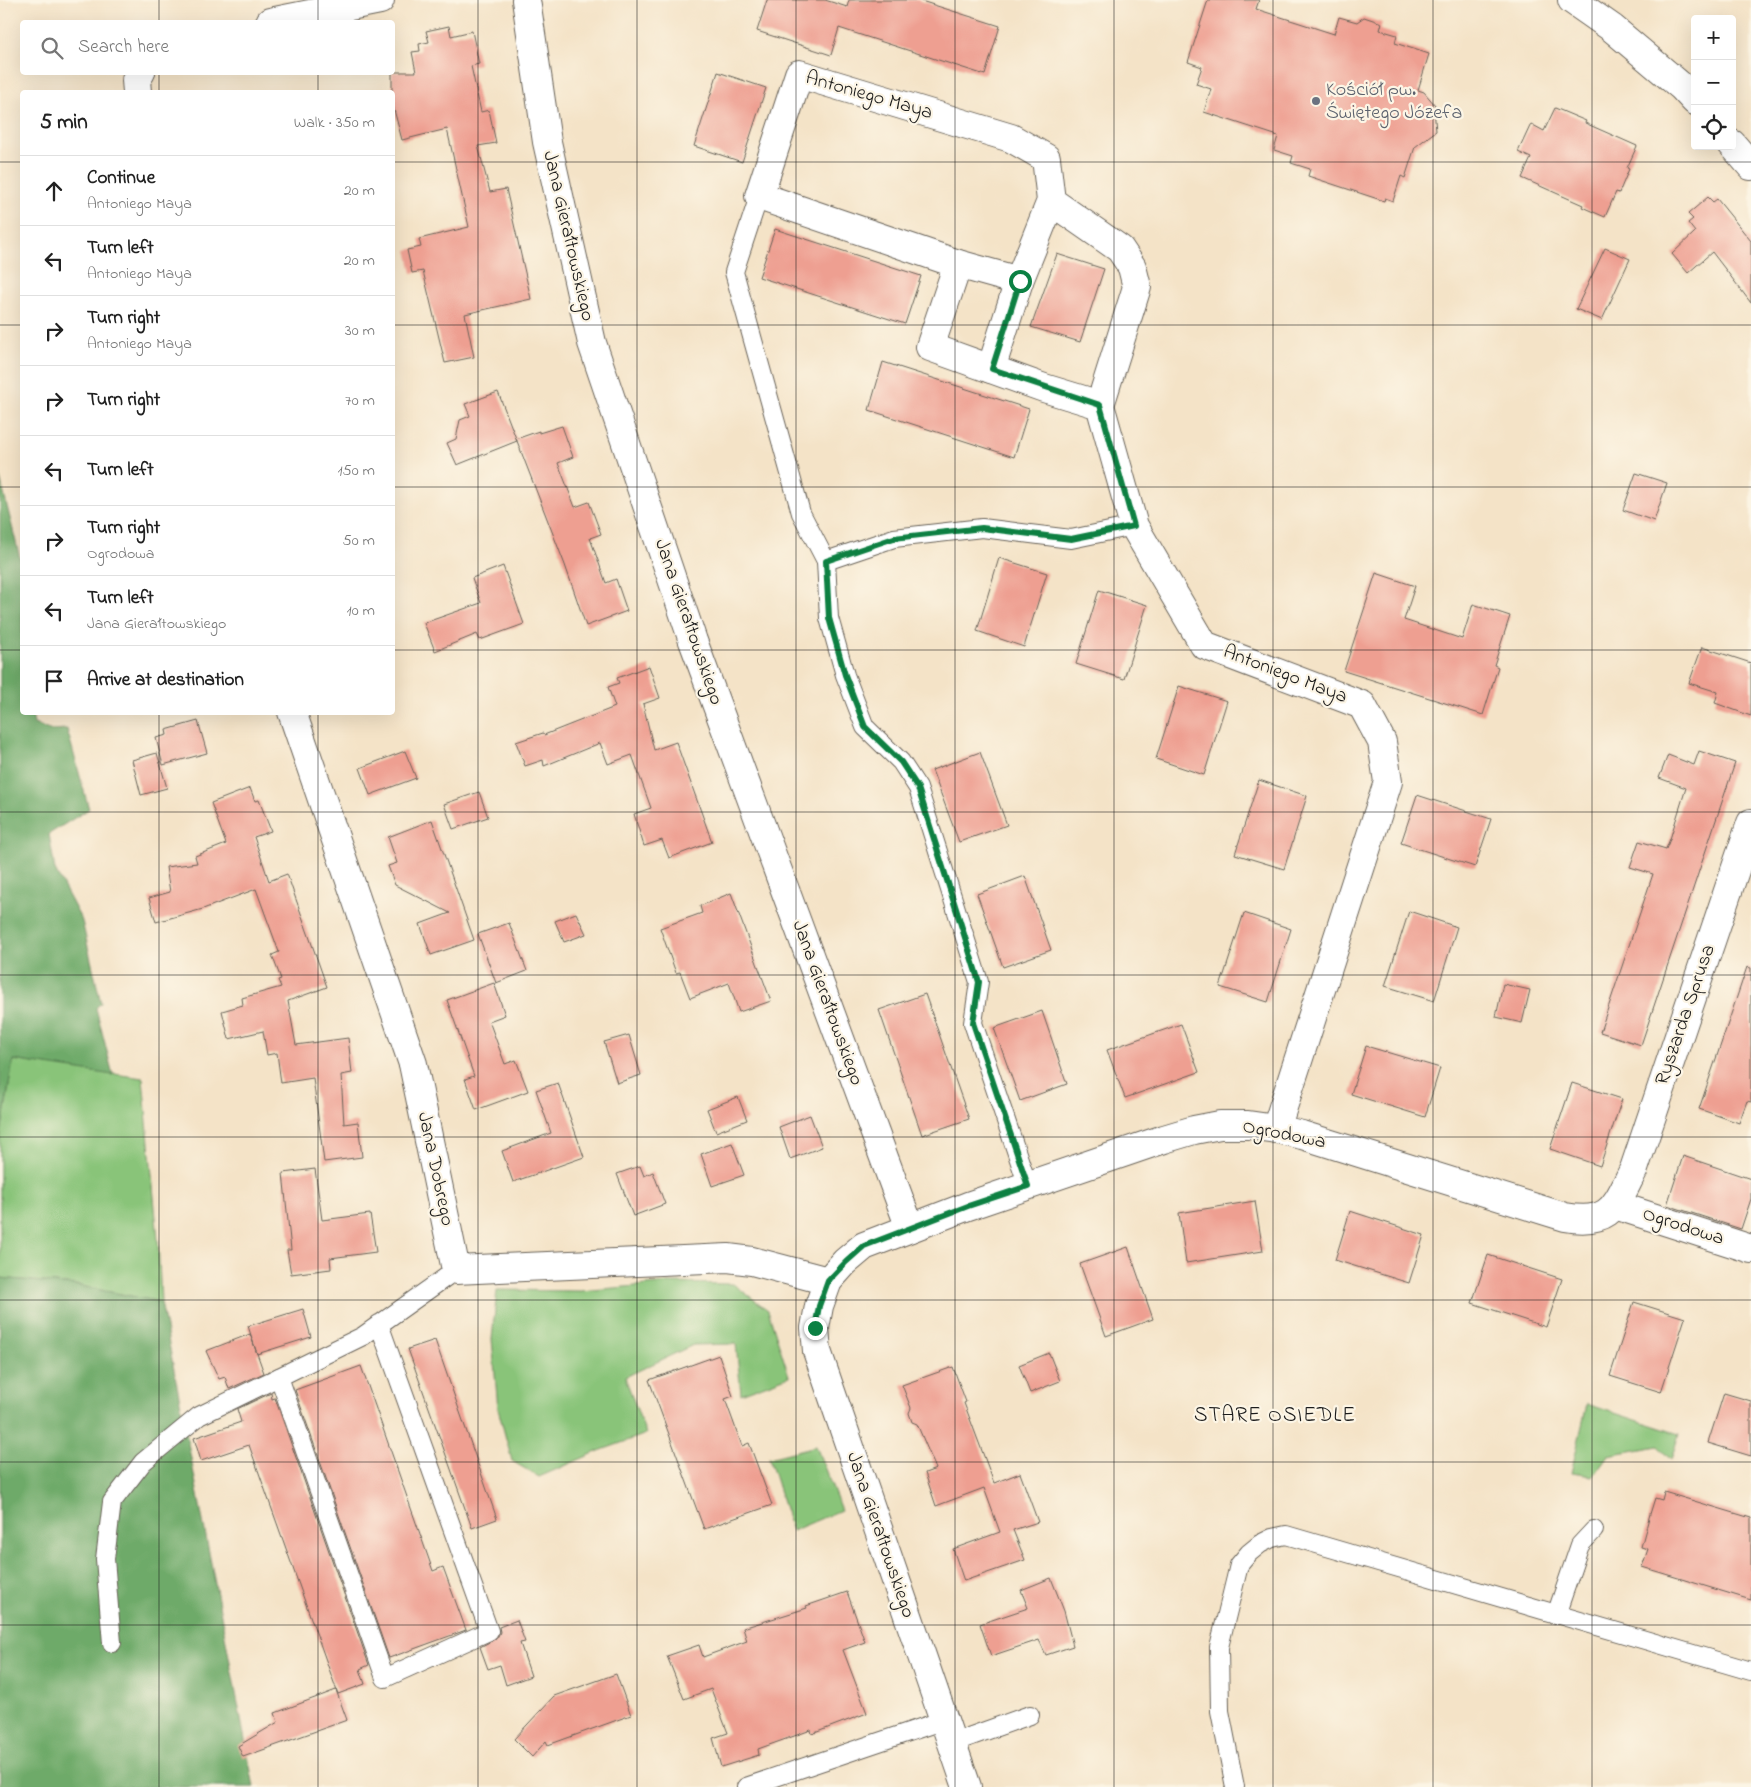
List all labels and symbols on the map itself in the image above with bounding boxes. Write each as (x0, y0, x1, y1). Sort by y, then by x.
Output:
street label: Antoniego Maya (802, 64, 936, 129)
place label: Kościół pw. Świętego Józefa (1326, 76, 1462, 129)
marker: Kościół pw. Świętego Józefa (1310, 95, 1322, 107)
street label: Jana Gierałtowskiego (533, 148, 602, 324)
route start (1009, 270, 1032, 293)
street label: Jana Gierałtowskiego (645, 535, 730, 709)
street label: Antoniego Maya (1218, 638, 1351, 713)
street label: Jana Gierałtowskiego (783, 916, 870, 1090)
street label: Ryszarda Sprusa (1648, 941, 1724, 1089)
street label: Jana Dobrego (408, 1109, 461, 1229)
street label: Ogrodowa (1240, 1113, 1328, 1158)
street label: Ogrodowa (1638, 1200, 1728, 1255)
route end (804, 1317, 827, 1340)
district label: STARE OSIEDLE (1194, 1401, 1356, 1431)
street label: Jana Gierałtowskiego (837, 1448, 922, 1622)

